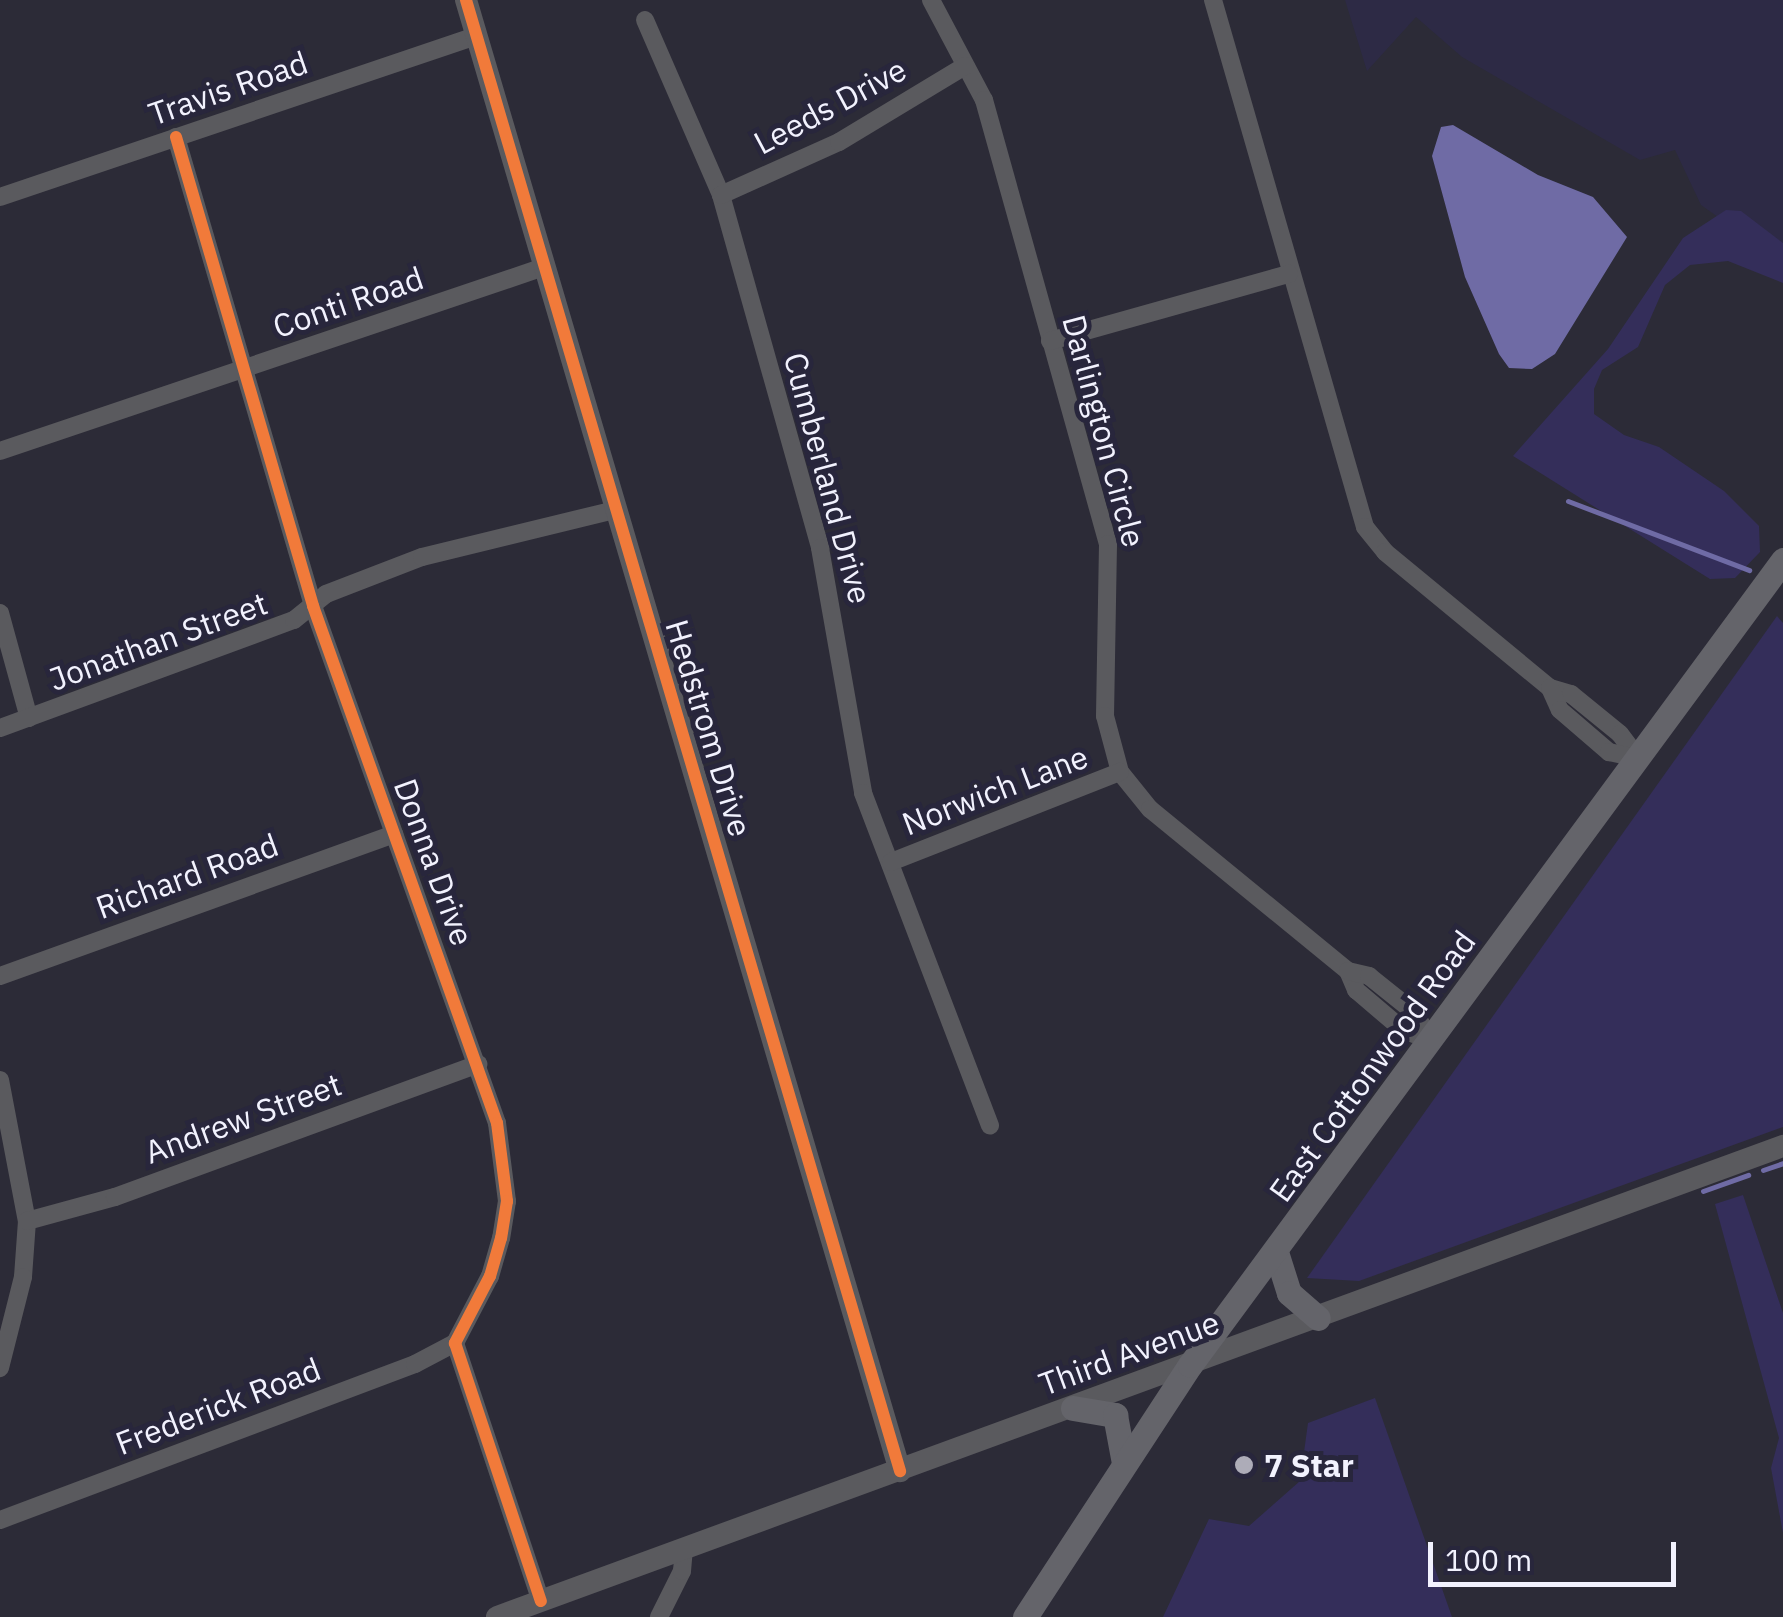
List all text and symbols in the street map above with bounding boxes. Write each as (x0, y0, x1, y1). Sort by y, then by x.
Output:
street label: Travis Road (143, 43, 313, 133)
street label: Leeds Drive (747, 50, 913, 162)
street label: Conti Road (268, 258, 428, 346)
street label: Darlington Circle (1055, 311, 1153, 551)
street label: Cumberland Drive (776, 348, 880, 608)
street label: Jonathan Street (44, 584, 272, 698)
street label: Hedstrom Drive (658, 615, 760, 841)
street label: Norwich Lane (897, 737, 1093, 843)
street label: Donna Drive (386, 773, 482, 951)
street label: Richard Road (91, 825, 283, 927)
street label: East Cottonwood Road (1261, 923, 1483, 1209)
street label: Andrew Street (140, 1065, 346, 1171)
street label: Third Avenue (1034, 1303, 1224, 1403)
street label: Frederick Road (110, 1349, 326, 1463)
place label: 7 Star (1264, 1446, 1354, 1484)
marker: 7 Star (1233, 1454, 1255, 1476)
scale bar (1433, 1522, 1680, 1584)
text: 100 m (1445, 1540, 1532, 1579)

